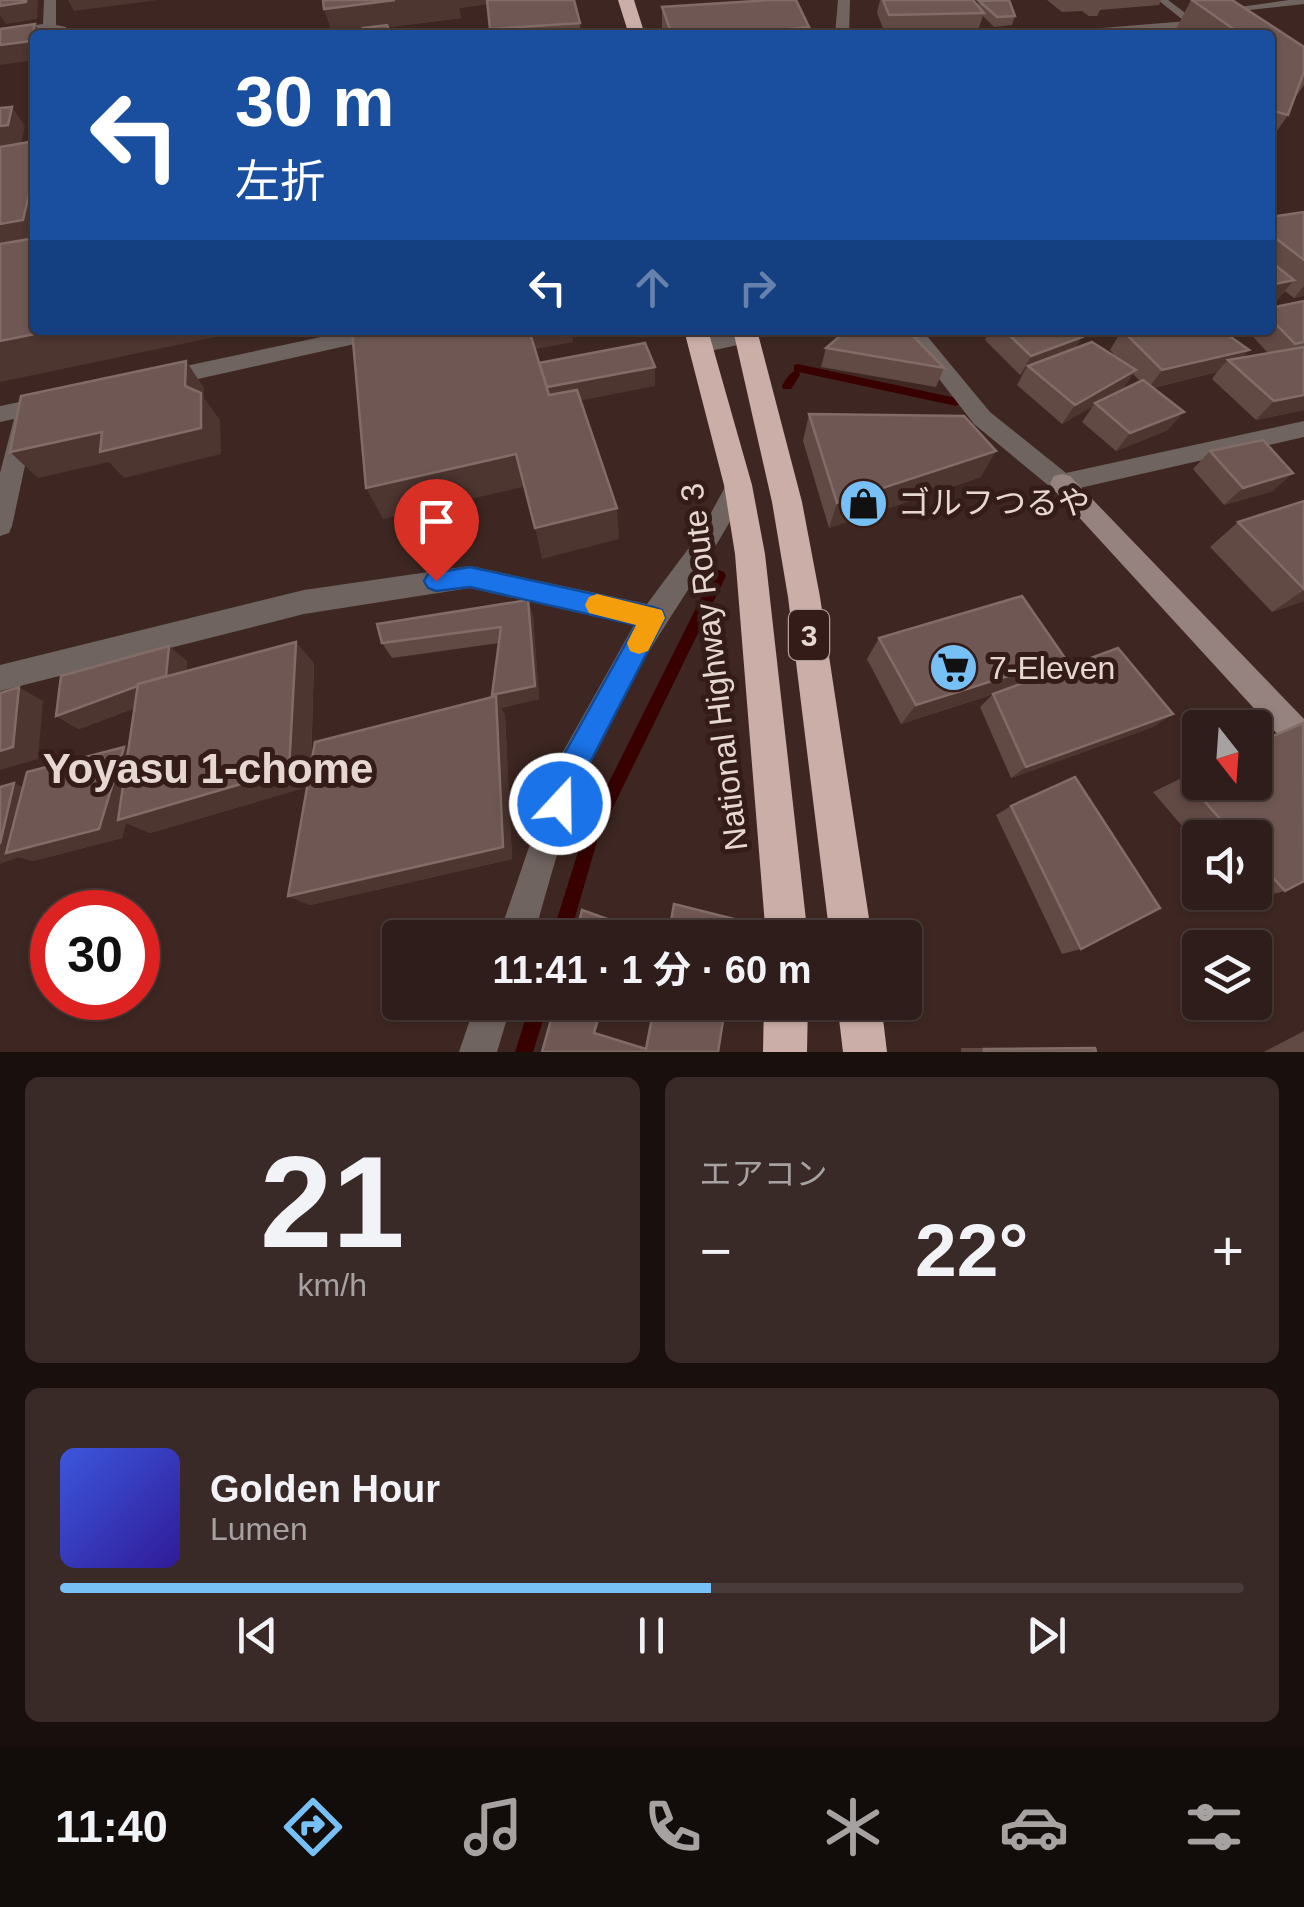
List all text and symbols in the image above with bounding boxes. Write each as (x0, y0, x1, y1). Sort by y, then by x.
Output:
text: 30 m (235, 63, 395, 141)
icon: left (70, 70, 200, 200)
text: 左折 (235, 156, 325, 207)
icon: left (520, 260, 575, 315)
icon: ahead (625, 260, 680, 315)
icon: right (730, 260, 785, 315)
shop icon: ゴルフつるや (837, 477, 889, 529)
pin (394, 479, 479, 582)
street label: National Highway Route 3 (674, 481, 754, 853)
place label: ゴルフつるや (898, 485, 1090, 521)
icon: arrive (409, 494, 464, 549)
road number: 3 (789, 610, 829, 660)
supermarket icon: 7-Eleven (928, 642, 980, 694)
place label: 7-Eleven (989, 650, 1115, 686)
north arrow (1182, 710, 1272, 800)
map controls (1182, 710, 1272, 1020)
district label: Yoyasu 1-chome (43, 745, 373, 792)
position arrow (508, 752, 612, 856)
button: sound (1182, 820, 1272, 910)
speed limit sign: 30 (30, 890, 160, 1020)
button: layers (1182, 930, 1272, 1020)
text: 11:41 · 1 分 · 60 m (493, 949, 811, 991)
text: 21 (260, 1129, 405, 1275)
text: エアコン (700, 1156, 828, 1192)
text: 22° (915, 1208, 1028, 1292)
text: − (700, 1220, 732, 1282)
text: + (1212, 1220, 1244, 1282)
text: km/h (298, 1267, 367, 1303)
text: Golden Hour (210, 1468, 440, 1510)
text: Lumen (210, 1511, 308, 1547)
icon: previous (230, 1608, 285, 1663)
icon: pause (624, 1608, 679, 1663)
icon: next (1019, 1608, 1074, 1663)
icon: directions (278, 1792, 348, 1862)
icon: music (458, 1792, 528, 1862)
icon: phone (638, 1792, 708, 1862)
icon: climate (818, 1792, 888, 1862)
icon: car (999, 1792, 1069, 1862)
icon: filters (1179, 1792, 1249, 1862)
text: 11:40 (55, 1801, 168, 1852)

